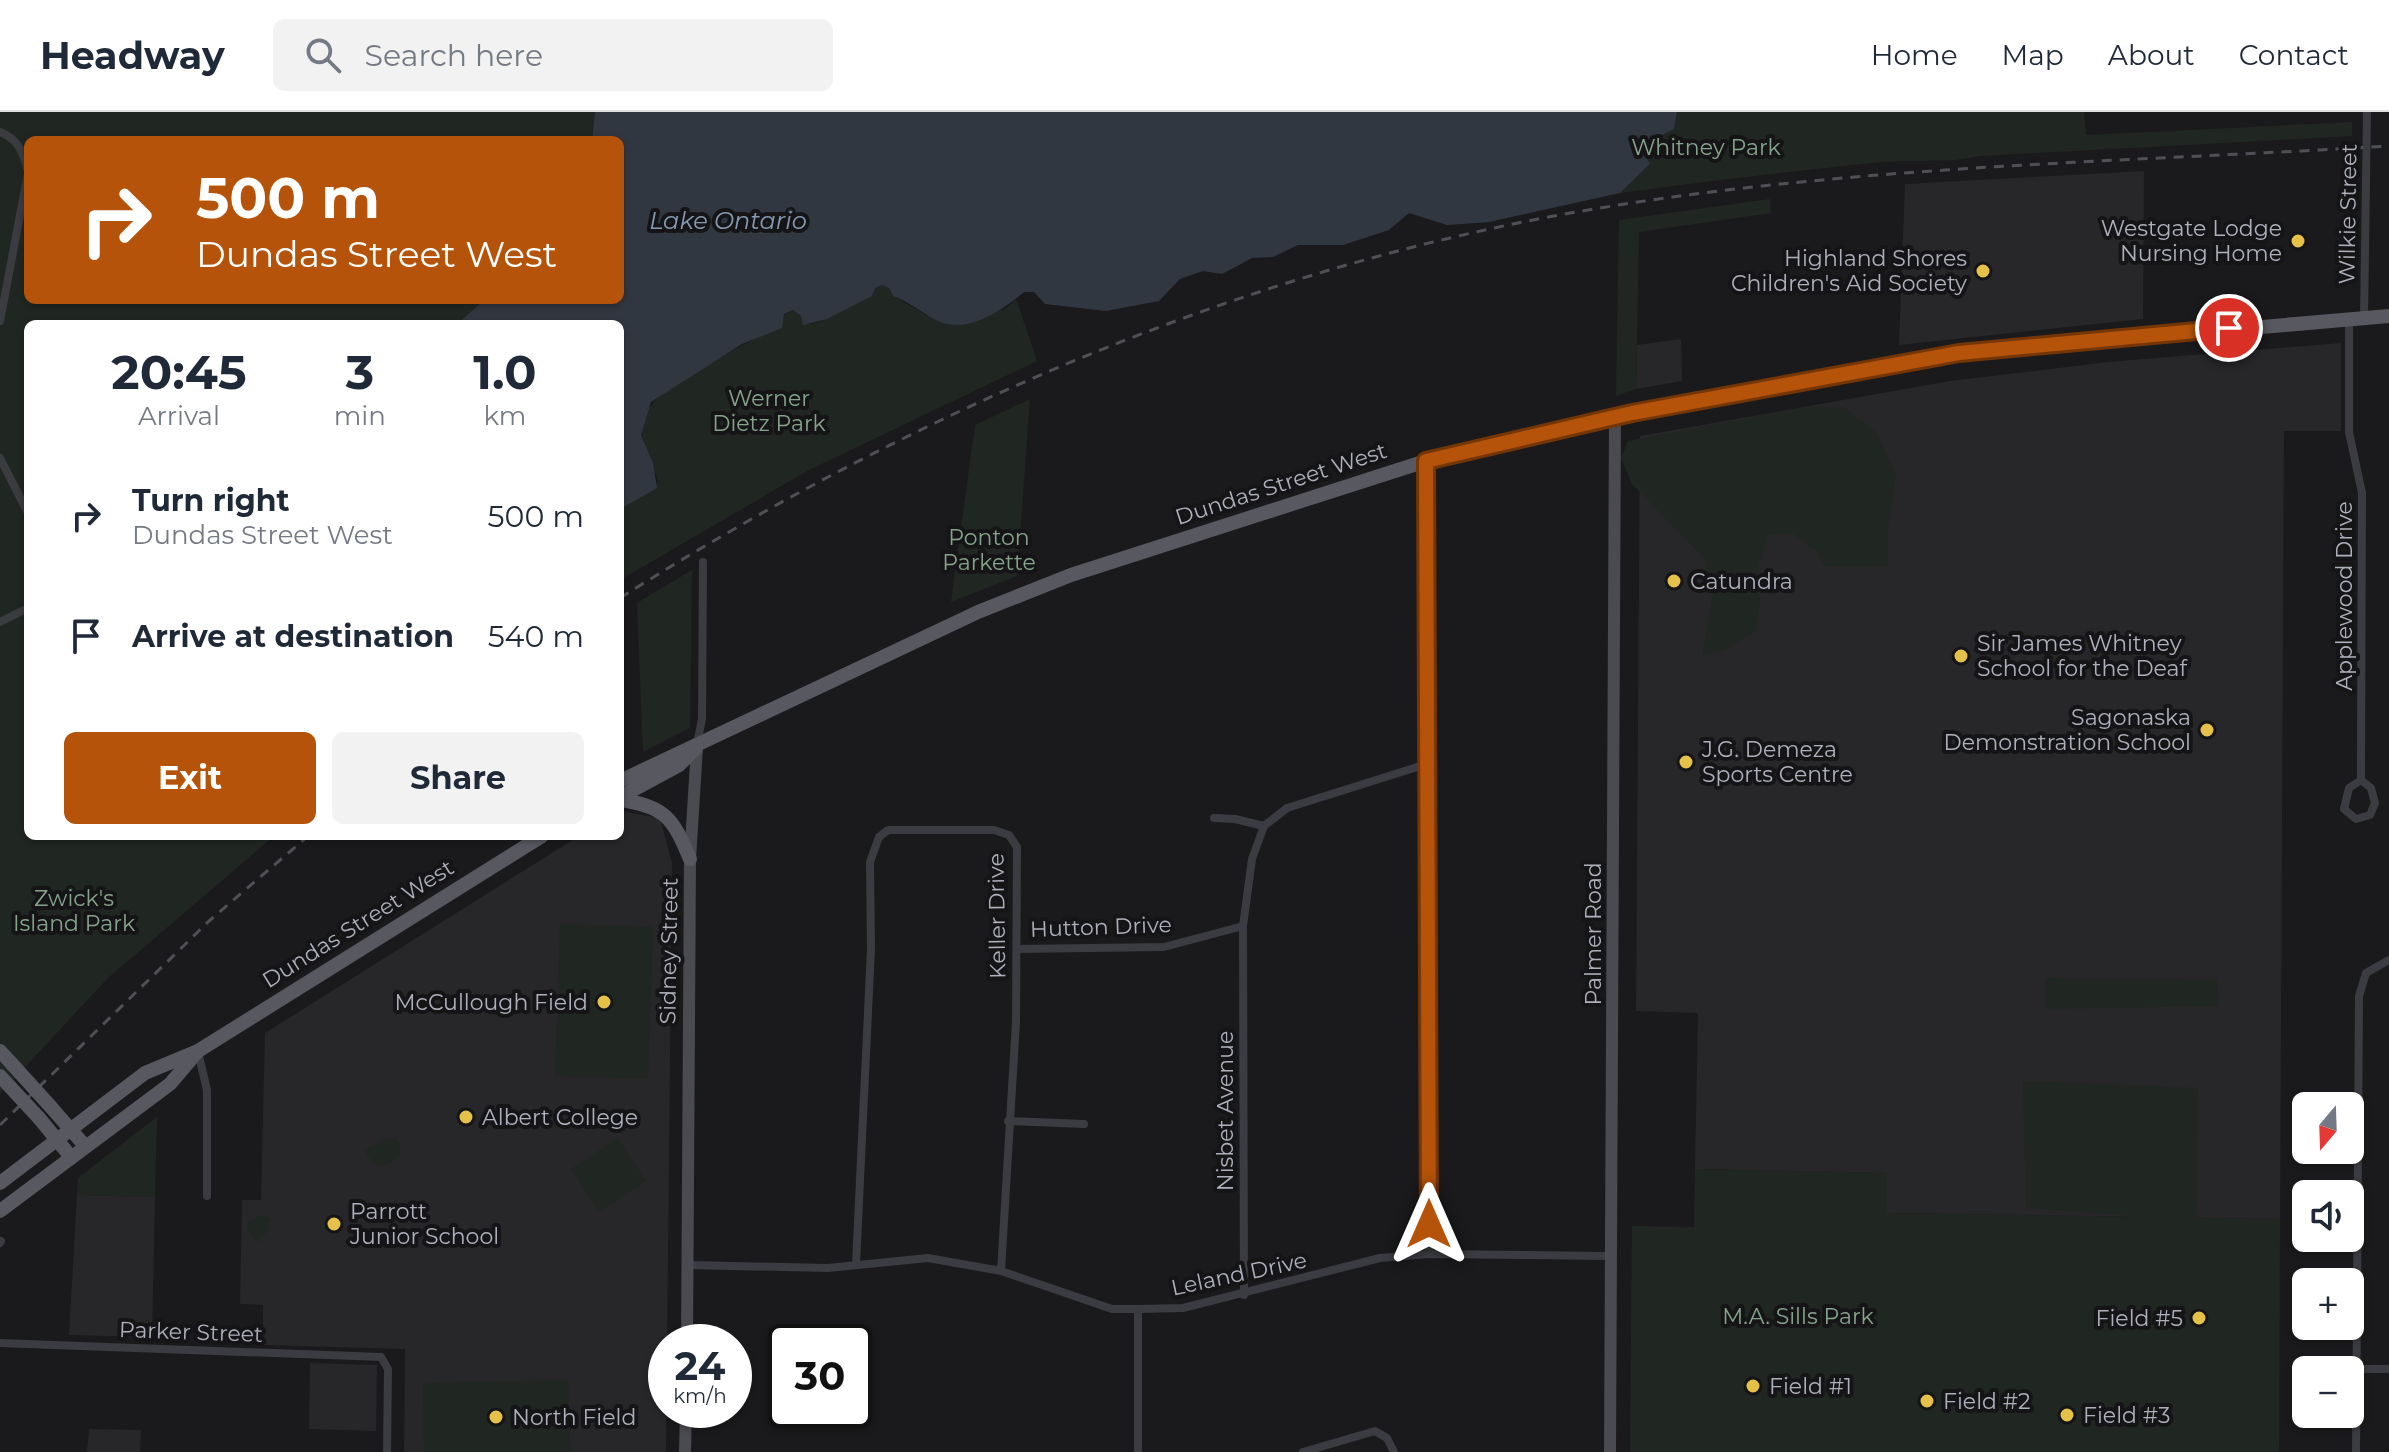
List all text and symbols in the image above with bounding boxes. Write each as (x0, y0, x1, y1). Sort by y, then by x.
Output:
search box (273, 19, 833, 91)
text: Headway (40, 32, 225, 79)
icon: search (301, 33, 345, 77)
text: Search here (365, 37, 543, 74)
text: Home (1871, 38, 1958, 72)
text: Map (2002, 38, 2064, 72)
text: About (2108, 38, 2195, 72)
text: Contact (2239, 38, 2349, 72)
park label: Whitney Park (1631, 134, 1782, 161)
street label: Wilkie Street (2333, 143, 2363, 284)
text: 500 m (196, 164, 380, 232)
icon: right (64, 168, 168, 272)
water label: Lake Ontario (649, 206, 807, 235)
place label: Westgate Lodge Nursing Home (2101, 215, 2282, 267)
text: Dundas Street West (196, 232, 557, 276)
marker: Westgate Lodge Nursing Home (2289, 232, 2307, 250)
place label: Highland Shores Children's Aid Society (1731, 245, 1967, 297)
marker: Highland Shores Children's Aid Society (1974, 262, 1992, 280)
pin (2195, 294, 2263, 362)
icon: arrive (2207, 306, 2251, 350)
text: 20:45 (111, 343, 246, 401)
text: 3 (346, 343, 374, 401)
text: 1.0 (473, 343, 537, 401)
park label: Werner Dietz Park (712, 385, 827, 437)
text: Arrival (138, 400, 220, 432)
text: min (334, 400, 386, 432)
text: km (483, 400, 526, 432)
street label: Dundas Street West (1172, 437, 1390, 531)
text: Turn right (132, 482, 289, 519)
icon: right (64, 494, 108, 538)
text: 500 m (488, 498, 584, 535)
street label: Applewood Drive (2331, 501, 2358, 691)
text: Dundas Street West (132, 519, 393, 551)
park label: Ponton Parkette (942, 524, 1036, 576)
place label: Catundra (1690, 568, 1793, 595)
marker: Catundra (1665, 572, 1683, 590)
icon: arrive (64, 614, 108, 658)
text: Arrive at destination (132, 618, 454, 655)
text: 540 m (488, 618, 584, 655)
place label: Sir James Whitney School for the Deaf (1977, 630, 2188, 682)
marker: Sir James Whitney School for the Deaf (1952, 647, 1970, 665)
place label: Sagonaska Demonstration School (1944, 704, 2191, 756)
marker: Sagonaska Demonstration School (2198, 721, 2216, 739)
button: Exit (64, 732, 316, 824)
button: Share (332, 732, 584, 824)
place label: J.G. Demeza Sports Centre (1701, 736, 1853, 788)
marker: J.G. Demeza Sports Centre (1677, 753, 1695, 771)
street label: Keller Drive (982, 853, 1012, 979)
street label: Dundas Street West (257, 854, 459, 994)
street label: Palmer Road (1580, 862, 1607, 1006)
street label: Sidney Street (654, 877, 684, 1025)
park label: Zwick's Island Park (13, 885, 136, 937)
street label: Hutton Drive (1030, 911, 1172, 943)
place label: McCullough Field (395, 989, 588, 1016)
marker: McCullough Field (595, 993, 613, 1011)
street label: Nisbet Avenue (1212, 1031, 1239, 1191)
north arrow (2292, 1092, 2364, 1164)
map controls (2292, 1092, 2364, 1428)
place label: Albert College (482, 1104, 638, 1131)
marker: Albert College (457, 1108, 475, 1126)
button: sound (2292, 1180, 2364, 1252)
position arrow (1387, 1182, 1471, 1266)
place label: Parrott Junior School (349, 1198, 499, 1250)
marker: Parrott Junior School (325, 1215, 343, 1233)
street label: Leland Drive (1169, 1246, 1309, 1302)
button: + (2292, 1268, 2364, 1340)
park label: M.A. Sills Park (1722, 1303, 1875, 1330)
place label: Field #5 (2096, 1305, 2183, 1332)
marker: Field #5 (2190, 1309, 2208, 1327)
street label: Parker Street (118, 1316, 264, 1348)
speed limit sign: 30 (768, 1324, 872, 1428)
text: 24 (675, 1341, 725, 1390)
button: − (2292, 1356, 2364, 1428)
place label: Field #1 (1769, 1373, 1852, 1400)
marker: Field #1 (1744, 1377, 1762, 1395)
text: km/h (673, 1384, 727, 1408)
place label: Field #2 (1943, 1388, 2031, 1415)
marker: Field #2 (1918, 1392, 1936, 1410)
place label: Field #3 (2083, 1402, 2170, 1429)
place label: North Field (512, 1404, 636, 1431)
marker: Field #3 (2058, 1406, 2076, 1424)
marker: North Field (487, 1408, 505, 1426)

